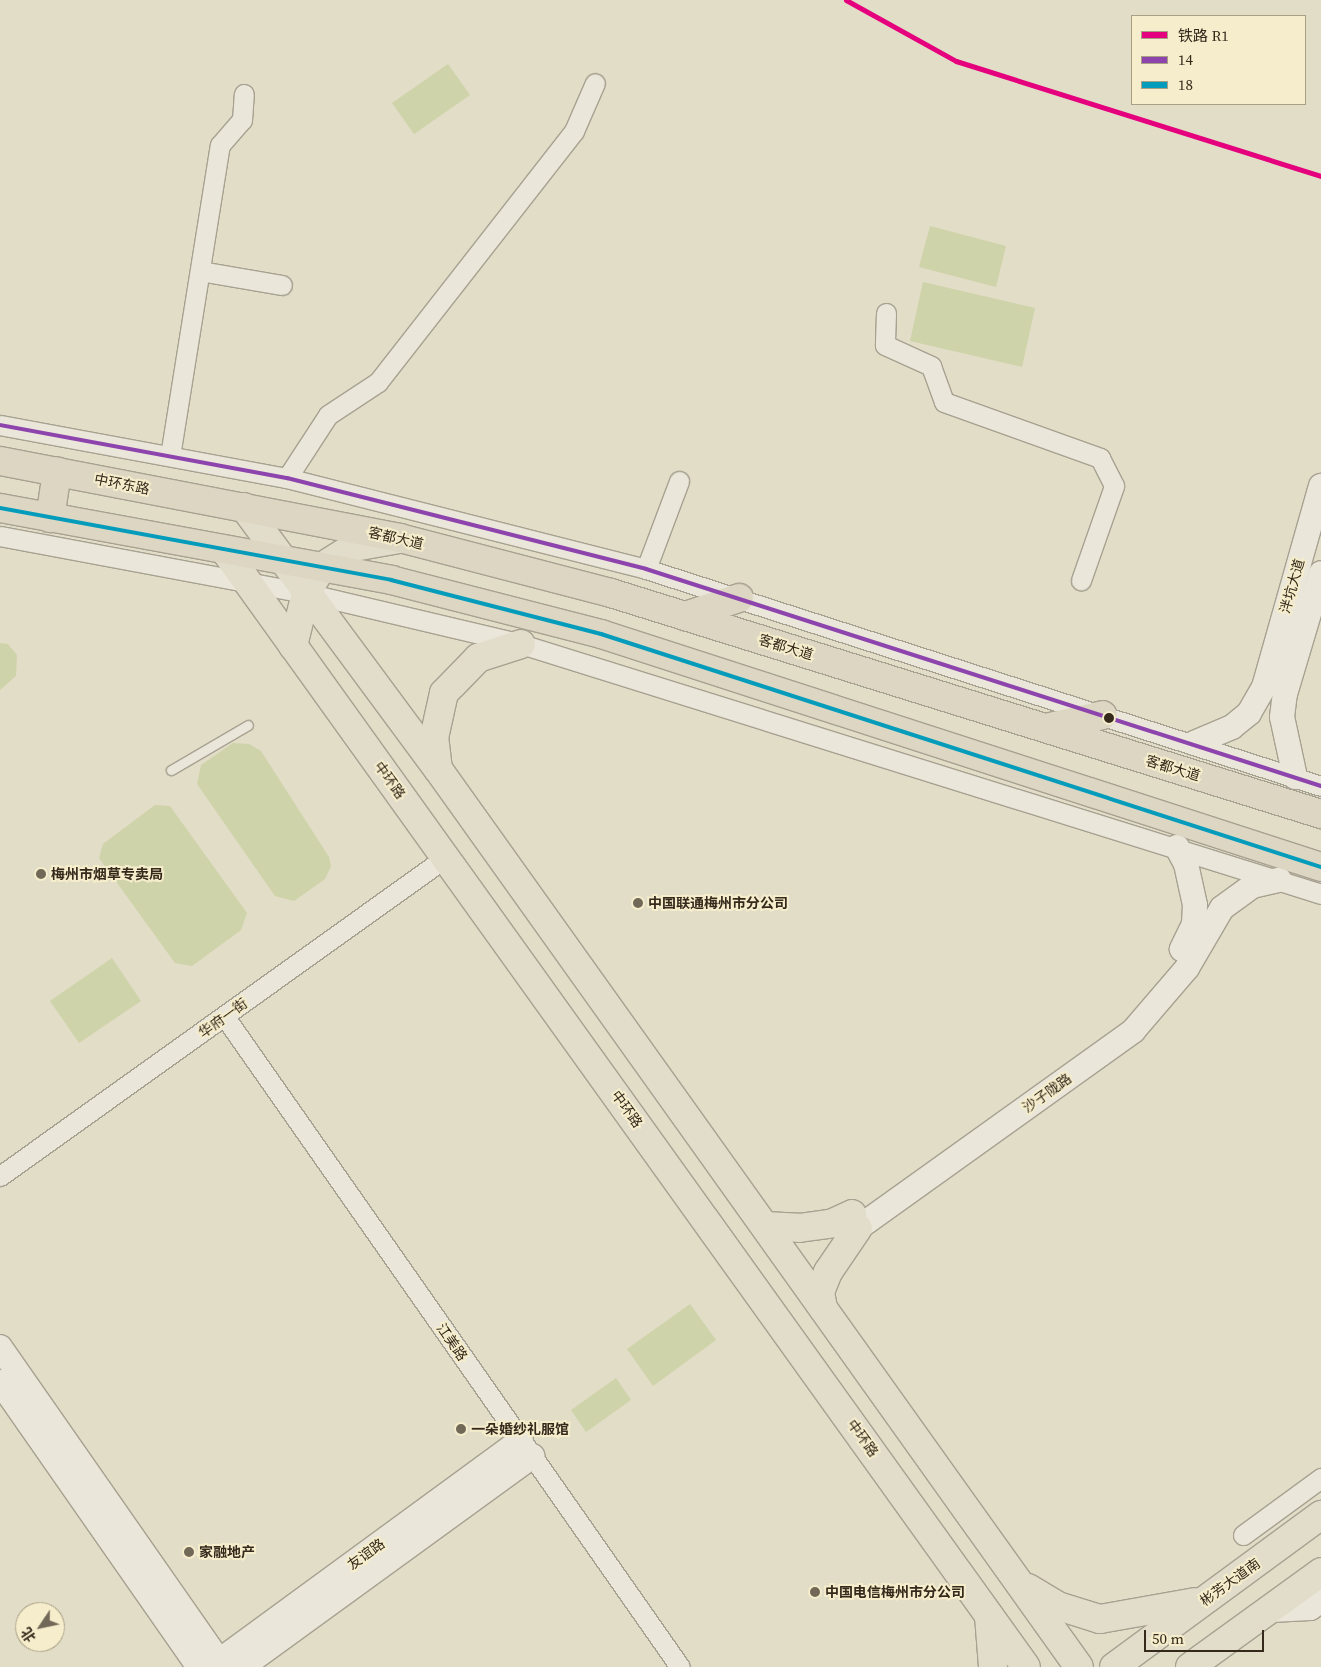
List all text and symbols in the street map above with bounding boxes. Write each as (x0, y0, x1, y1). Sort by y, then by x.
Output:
legend (1131, 15, 1306, 105)
text: 铁路 R1 (1178, 25, 1229, 46)
text: 14 (1178, 49, 1193, 70)
text: 18 (1178, 74, 1193, 95)
street label: 中环东路 (93, 470, 151, 498)
street label: 客都大道 (367, 524, 425, 552)
street label: 泮坑大道 (1276, 557, 1308, 615)
street label: 客都大道 (757, 631, 815, 663)
unlabelled marker (1104, 713, 1114, 723)
street label: 客都大道 (1144, 752, 1202, 784)
street label: 中环路 (371, 758, 409, 802)
place label: 梅州市烟草专卖局 (51, 866, 163, 882)
marker: 梅州市烟草专卖局 (35, 868, 47, 880)
place label: 中国联通梅州市分公司 (648, 895, 788, 911)
marker: 中国联通梅州市分公司 (632, 897, 644, 909)
street label: 华府一街 (195, 995, 251, 1041)
street label: 沙子陇路 (1019, 1070, 1075, 1116)
street label: 中环路 (608, 1087, 646, 1131)
street label: 江美路 (433, 1320, 471, 1364)
street label: 中环路 (844, 1416, 882, 1460)
place label: 一朵婚纱礼服馆 (471, 1421, 569, 1437)
marker: 一朵婚纱礼服馆 (455, 1423, 467, 1435)
street label: 友谊路 (344, 1535, 388, 1573)
place label: 家融地产 (199, 1544, 255, 1560)
marker: 家融地产 (183, 1546, 195, 1558)
street label: 彬芳大道南 (1197, 1555, 1263, 1609)
place label: 中国电信梅州市分公司 (825, 1584, 965, 1600)
marker: 中国电信梅州市分公司 (809, 1586, 821, 1598)
north arrow (15, 1602, 65, 1652)
scale bar (1146, 1620, 1266, 1652)
text: 北 (16, 1623, 41, 1646)
text: 50 m (1152, 1628, 1184, 1649)

